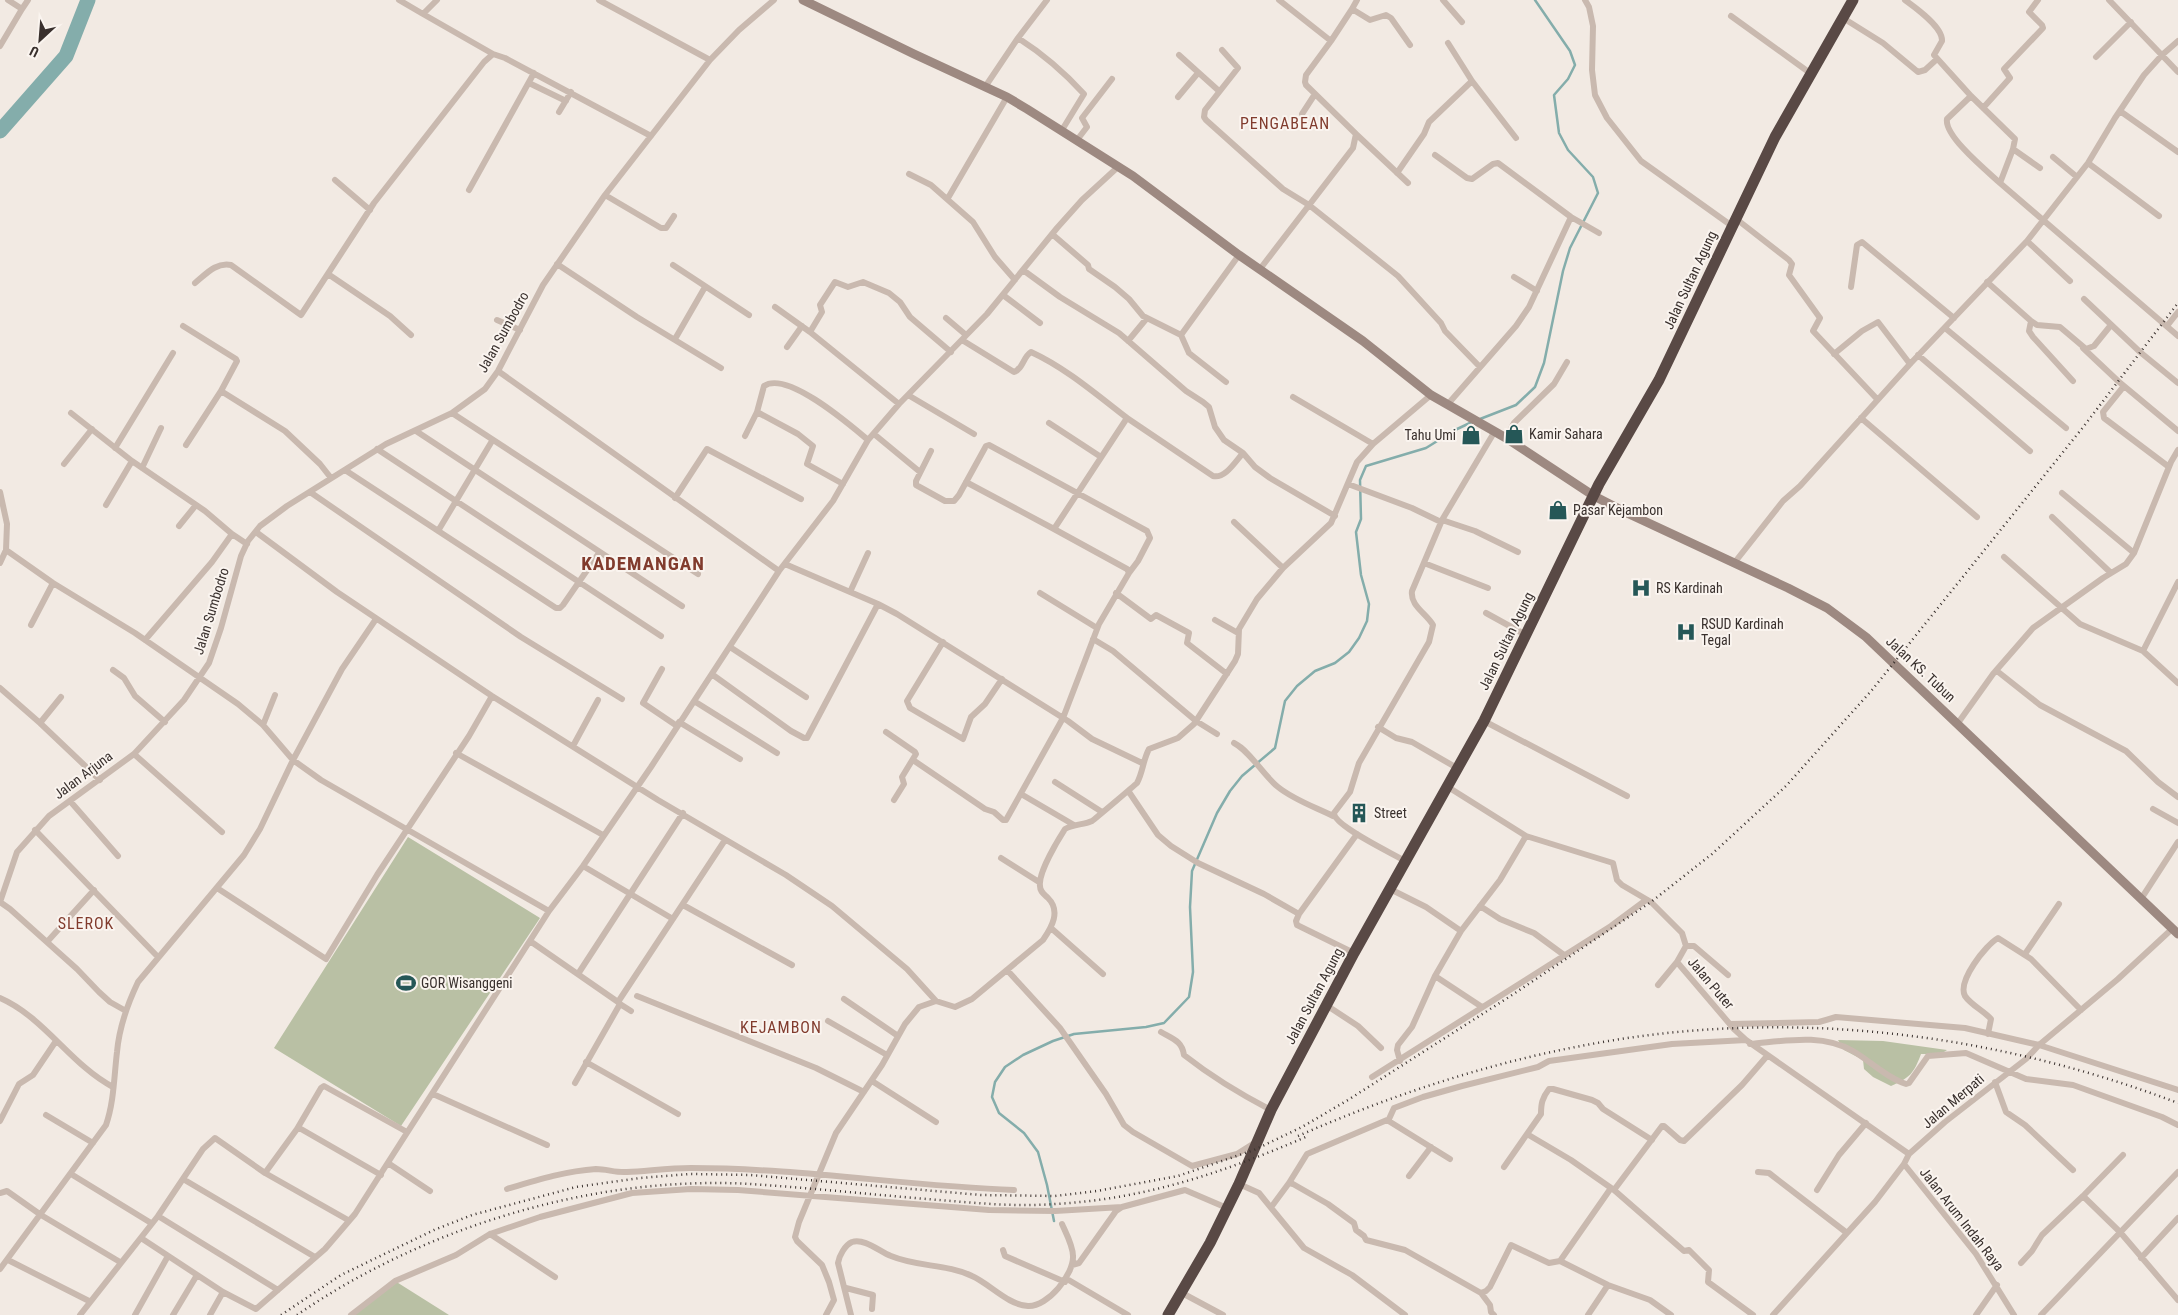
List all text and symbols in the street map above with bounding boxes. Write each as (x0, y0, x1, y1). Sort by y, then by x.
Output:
north arrow (15, 15, 65, 65)
text: U (27, 43, 41, 61)
district label: PENGABEAN (1240, 114, 1330, 133)
street label: Jalan Sultan Agung (1660, 228, 1720, 332)
street label: Jalan Sumbodro (474, 289, 532, 375)
shop icon: Kamir Sahara (1503, 423, 1525, 445)
shop icon: Tahu Umi (1460, 424, 1482, 446)
place label: Kamir Sahara (1529, 426, 1603, 442)
place label: Tahu Umi (1404, 427, 1456, 443)
shop icon: Pasar Kejambon (1547, 499, 1569, 521)
place label: Pasar Kejambon (1573, 502, 1663, 518)
district label: KADEMANGAN (581, 552, 705, 575)
street label: Jalan Sumbodro (190, 566, 232, 656)
hospital icon: RS Kardinah (1630, 577, 1652, 599)
place label: RS Kardinah (1656, 580, 1723, 596)
street label: Jalan Sultan Agung (1475, 589, 1537, 693)
place label: RSUD Kardinah Tegal (1701, 616, 1784, 648)
hospital icon: RSUD Kardinah Tegal (1675, 621, 1697, 643)
street label: Jalan KS. Tubun (1883, 633, 1959, 705)
street label: Jalan Arjuna (51, 748, 115, 802)
building icon: Street (1348, 802, 1370, 824)
place label: Street (1374, 805, 1407, 821)
district label: SLEROK (58, 914, 114, 933)
street label: Jalan Sultan Agung (1282, 945, 1346, 1047)
street label: Jalan Puter (1685, 954, 1737, 1012)
sports icon: GOR Wisanggeni (395, 972, 417, 994)
place label: GOR Wisanggeni (421, 975, 512, 991)
district label: KEJAMBON (740, 1018, 822, 1037)
street label: Jalan Merpati (1919, 1071, 1987, 1131)
street label: Jalan Arum Indah Raya (1917, 1164, 2007, 1274)

